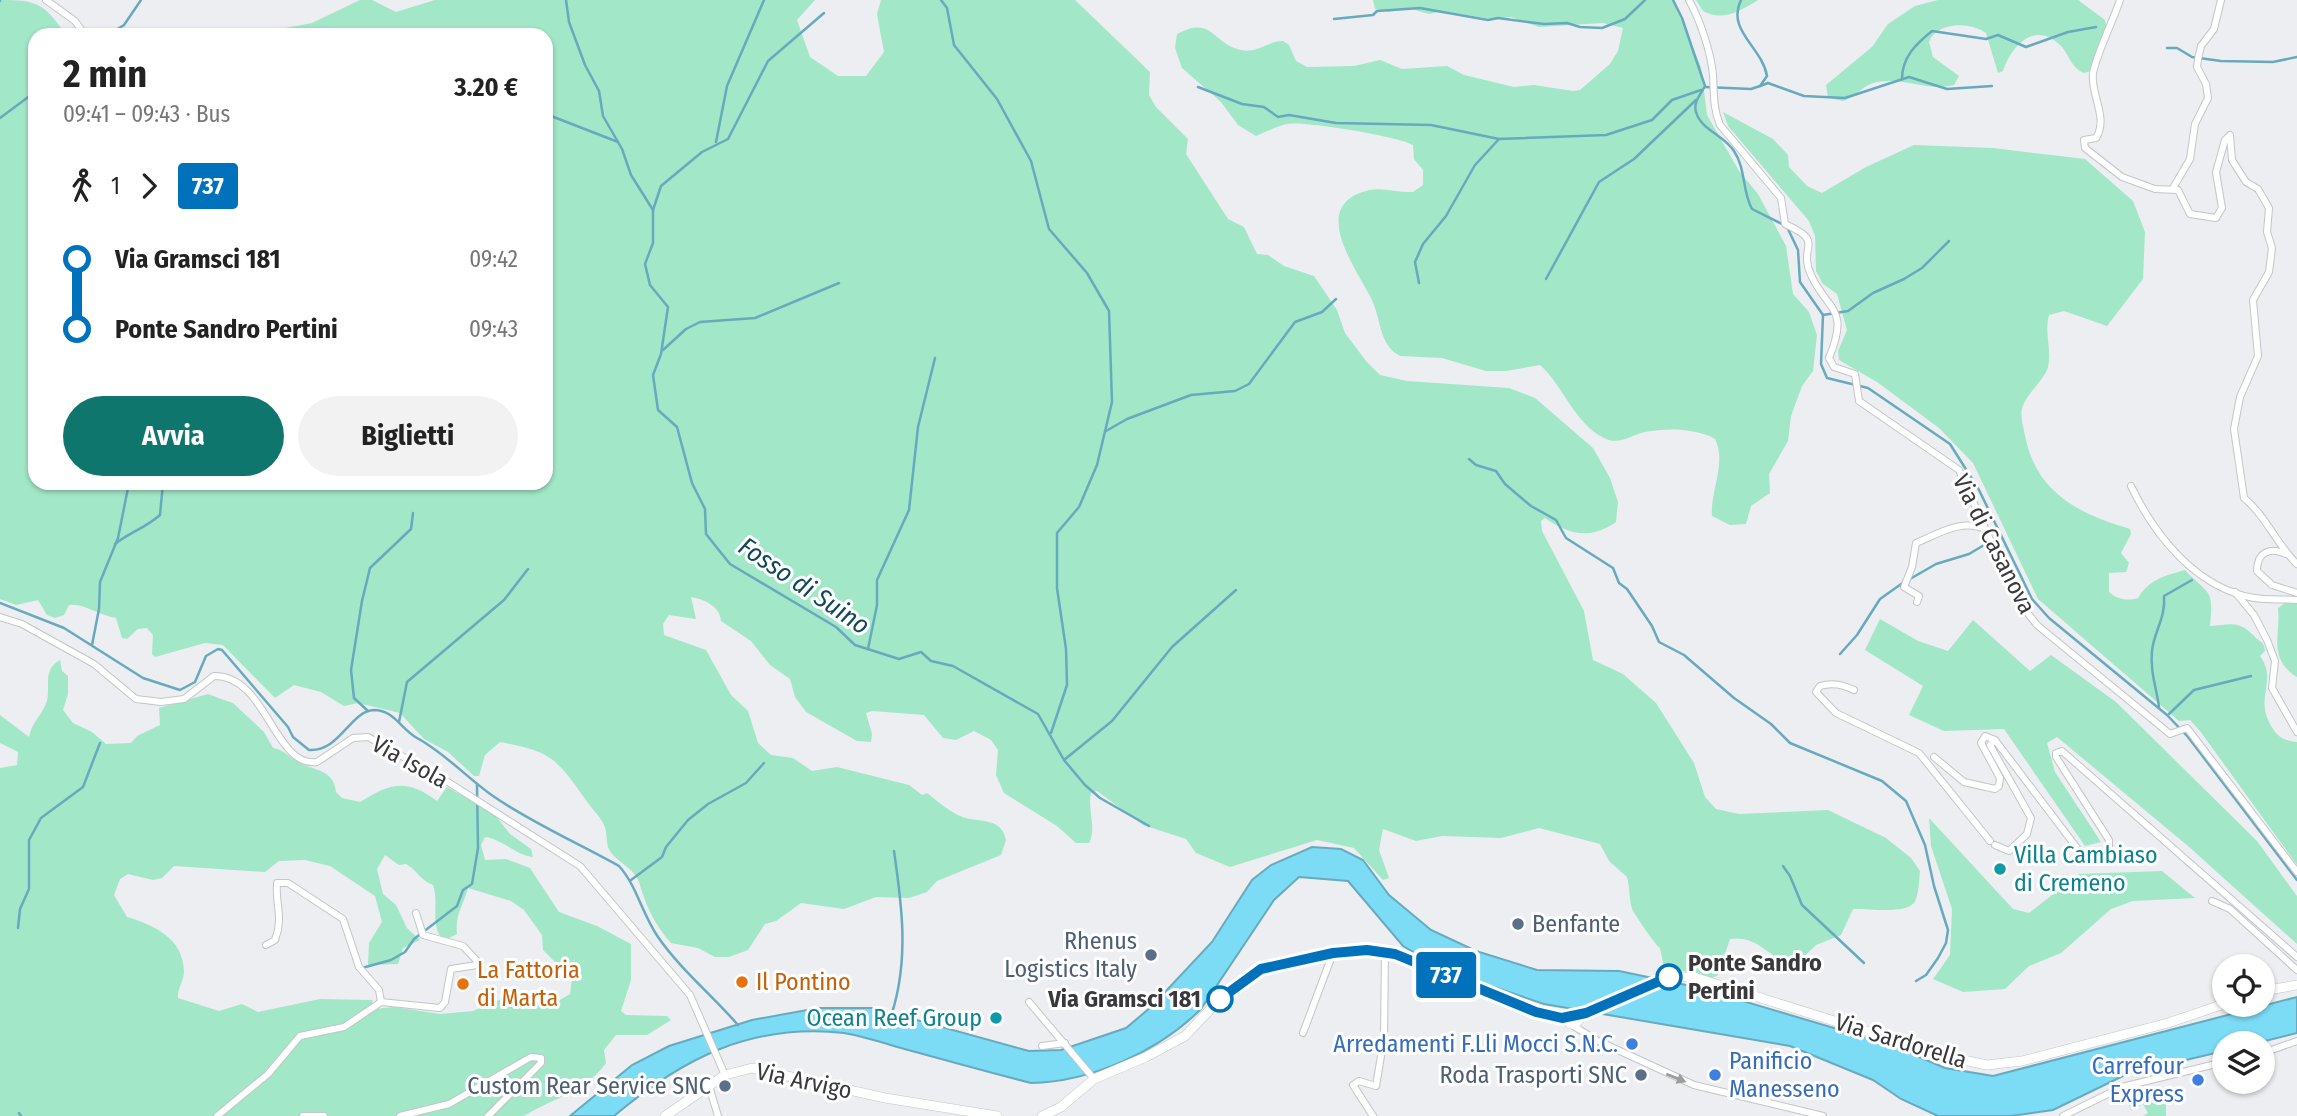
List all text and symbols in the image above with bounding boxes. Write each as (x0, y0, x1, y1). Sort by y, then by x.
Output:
text: 2 min (63, 51, 147, 97)
text: 3.20 € (454, 72, 518, 103)
text: 09:41 – 09:43 · Bus (63, 100, 230, 128)
icon: walk (63, 167, 101, 205)
icon: forward (130, 167, 168, 205)
text: 1 (111, 172, 120, 200)
text: 737 (192, 172, 224, 200)
text: Via Gramsci 181 (115, 244, 281, 275)
text: 09:42 (469, 245, 518, 273)
text: Ponte Sandro Pertini (115, 314, 338, 345)
text: 09:43 (469, 315, 518, 343)
button: Avvia (63, 396, 284, 476)
button: Biglietti (298, 396, 518, 476)
street label: Via di Casanova (1947, 470, 2041, 618)
water label: Fosso di Suino (732, 531, 876, 641)
street label: Via Isola (367, 730, 453, 794)
place label: Villa Cambiaso di Cremeno (2014, 841, 2158, 897)
marker: Villa Cambiaso di Cremeno (1992, 861, 2008, 877)
place label: Benfante (1532, 910, 1620, 938)
marker: Benfante (1510, 916, 1526, 932)
place label: Rhenus Logistics Italy (1004, 927, 1137, 983)
marker: Rhenus Logistics Italy (1143, 947, 1159, 963)
place label: Ponte Sandro Pertini (1688, 949, 1822, 1005)
line badge: 737 (1406, 952, 1486, 998)
map controls (2212, 954, 2275, 1094)
button: locate (2212, 954, 2275, 1017)
place label: La Fattoria di Marta (477, 956, 580, 1012)
text: 737 (1430, 961, 1462, 989)
marker: Ponte Sandro Pertini (1656, 964, 1682, 990)
place label: Il Pontino (756, 968, 851, 996)
marker: Il Pontino (734, 974, 750, 990)
marker: La Fattoria di Marta (455, 976, 471, 992)
place label: Via Gramsci 181 (1047, 985, 1201, 1013)
marker: Via Gramsci 181 (1207, 986, 1233, 1012)
place label: Ocean Reef Group (807, 1004, 982, 1032)
street label: Via Sardorella (1832, 1008, 1970, 1074)
marker: Ocean Reef Group (988, 1010, 1004, 1026)
place label: Arredamenti F.Lli Mocci S.N.C. (1333, 1030, 1618, 1058)
button: layers (2212, 1031, 2275, 1094)
marker: Arredamenti F.Lli Mocci S.N.C. (1624, 1036, 1640, 1052)
place label: Panificio Manesseno (1729, 1047, 1840, 1103)
place label: Carrefour Express (2092, 1052, 2185, 1108)
street label: Via Arvigo (754, 1057, 854, 1105)
place label: Roda Trasporti SNC (1440, 1061, 1627, 1089)
marker: Roda Trasporti SNC (1633, 1067, 1649, 1083)
marker: Panificio Manesseno (1707, 1067, 1723, 1083)
place label: Custom Rear Service SNC (467, 1072, 711, 1100)
one-way arrow (1665, 1072, 1686, 1083)
marker: Carrefour Express (2190, 1072, 2206, 1088)
marker: Custom Rear Service SNC (717, 1078, 733, 1094)

